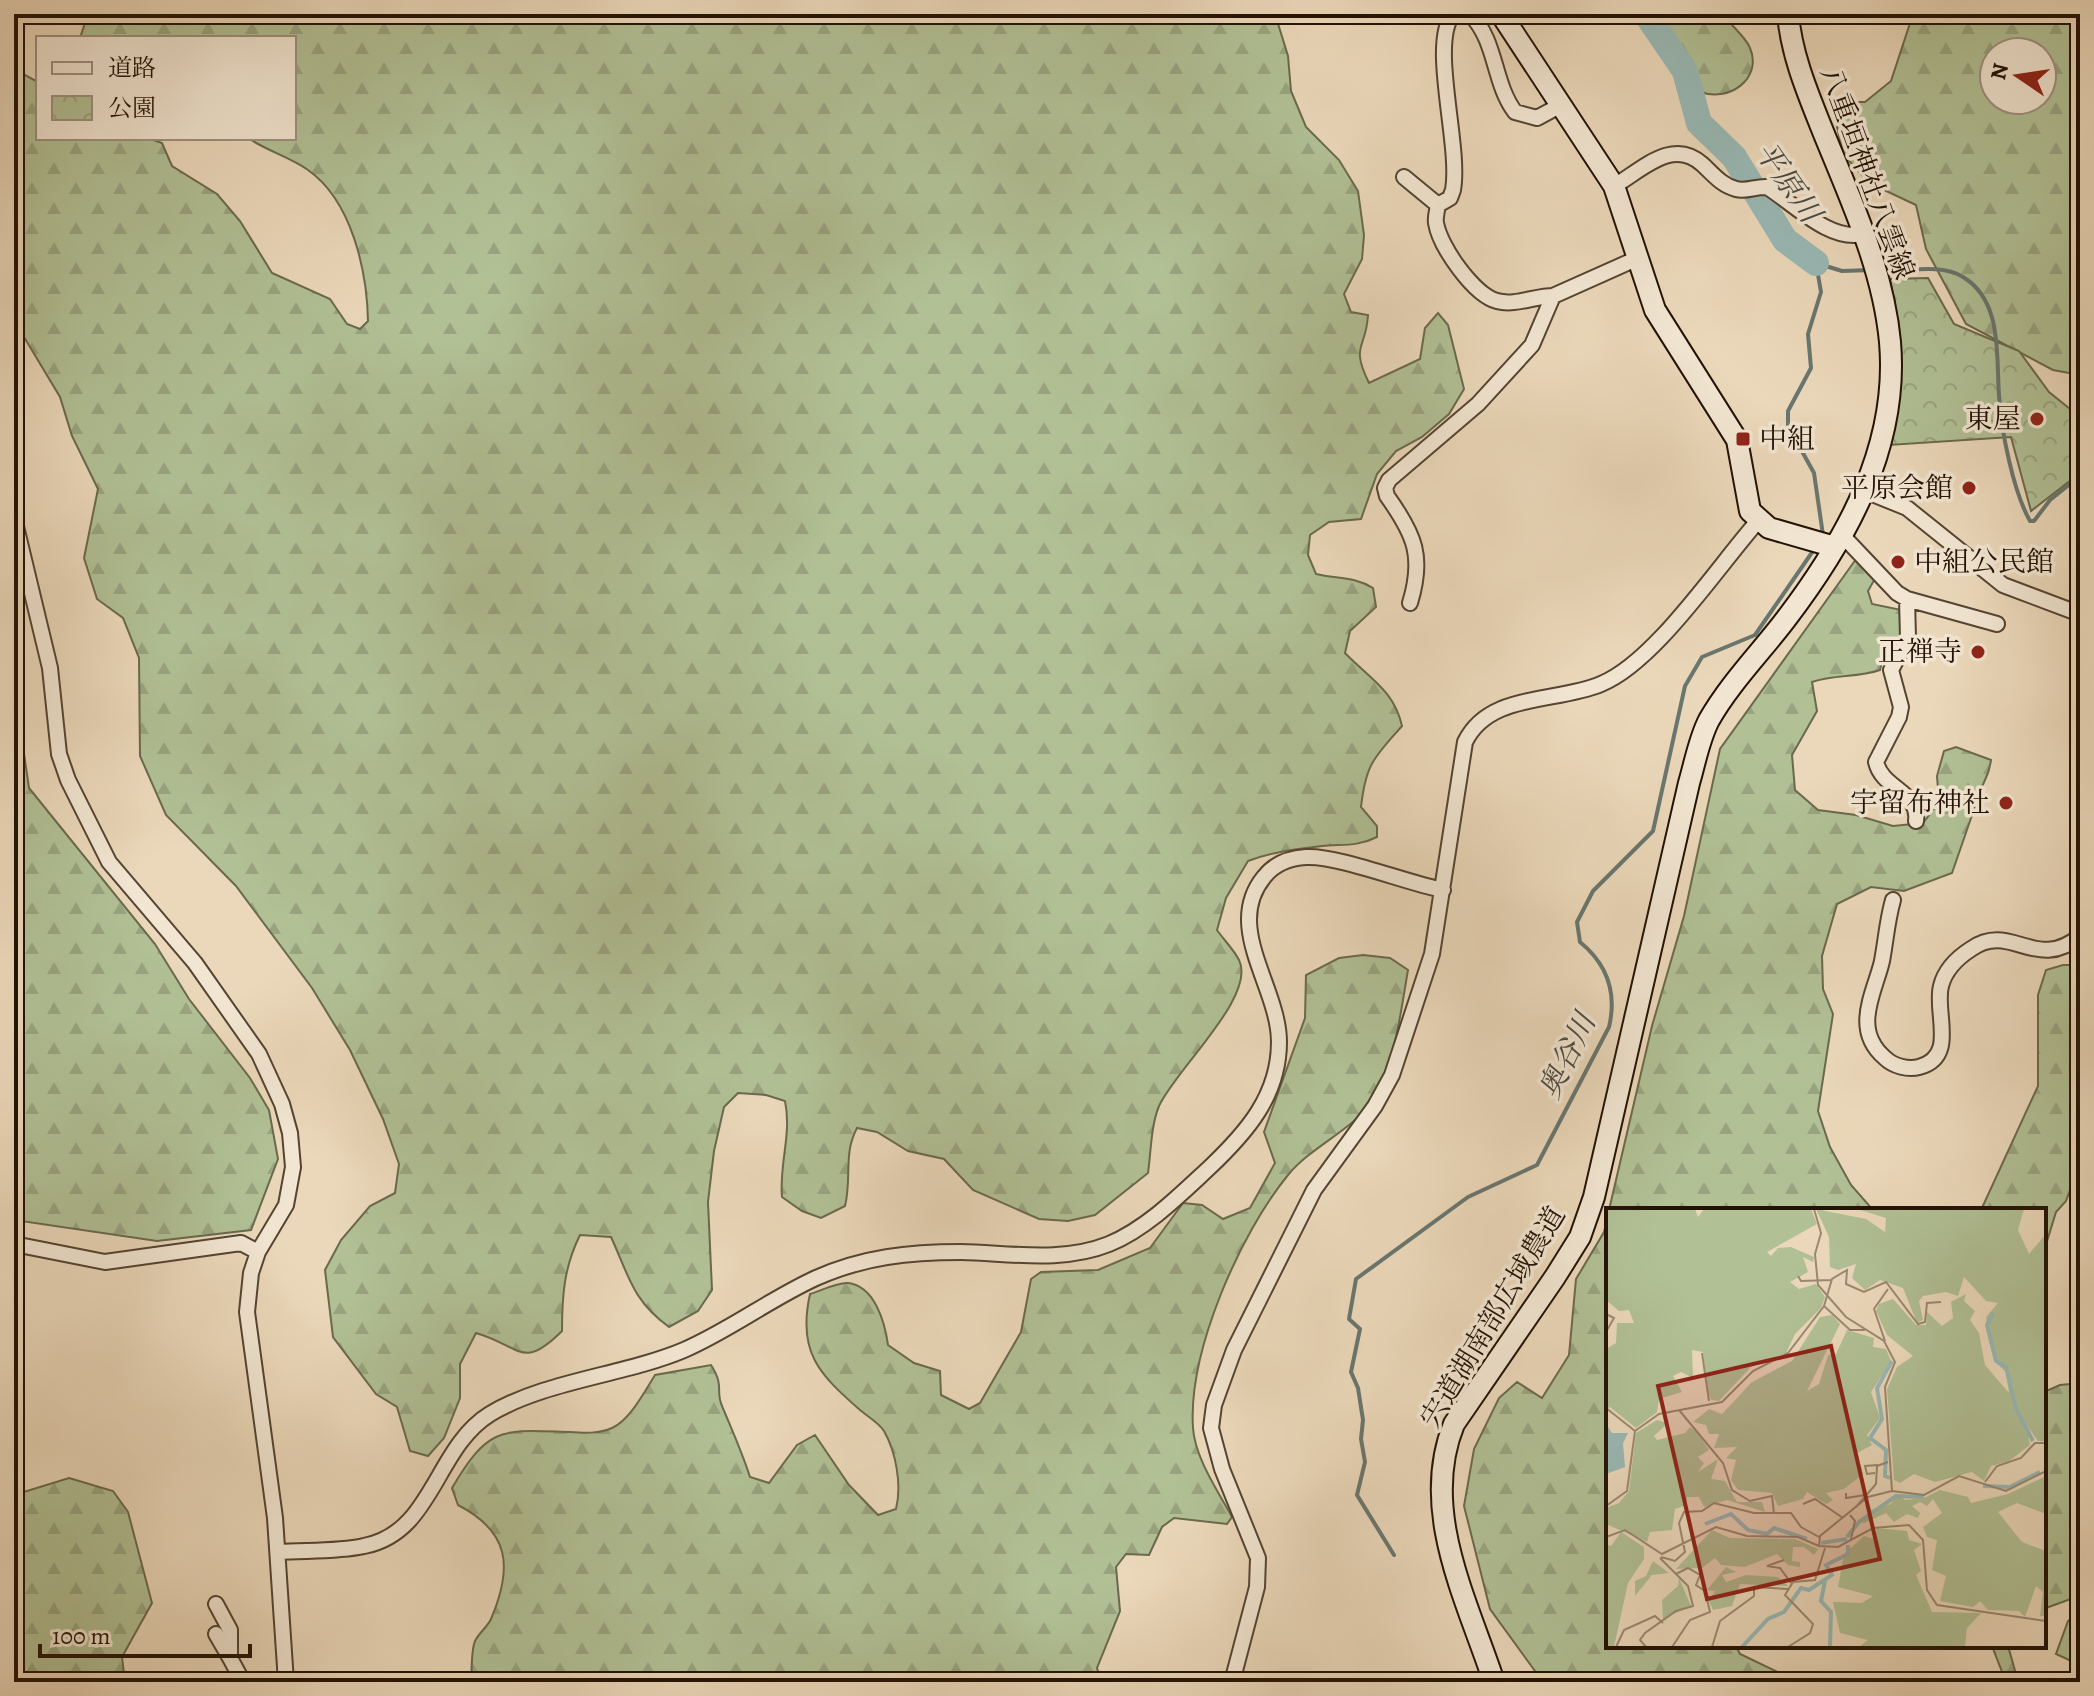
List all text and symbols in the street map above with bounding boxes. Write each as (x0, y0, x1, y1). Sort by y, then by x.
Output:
legend (36, 36, 296, 140)
north arrow (1978, 36, 2058, 116)
text: 道路 (108, 52, 156, 84)
street label: 八重垣神社八雲線 (1811, 61, 1923, 285)
text: N (1983, 61, 2016, 83)
text: 公園 (108, 92, 156, 124)
water label: 平原川 (1746, 134, 1832, 233)
place label: 東屋 (1965, 400, 2021, 438)
marker: 東屋 (2028, 410, 2046, 428)
place label: 中組 (1759, 420, 1815, 458)
marker: 中組 (1734, 430, 1752, 448)
place label: 平原会館 (1841, 469, 1953, 507)
marker: 平原会館 (1960, 479, 1978, 497)
place label: 中組公民館 (1914, 543, 2054, 581)
marker: 中組公民館 (1889, 553, 1907, 571)
place label: 正禅寺 (1878, 633, 1962, 671)
marker: 正禅寺 (1969, 643, 1987, 661)
place label: 宇留布神社 (1850, 784, 1990, 822)
marker: 宇留布神社 (1997, 794, 2015, 812)
water label: 奥谷川 (1529, 1004, 1606, 1105)
street label: 宍道湖南部広域農道 (1412, 1199, 1574, 1435)
inset map (1606, 1208, 2046, 1648)
scale bar (40, 1608, 250, 1658)
text: 100 m (52, 1620, 111, 1652)

